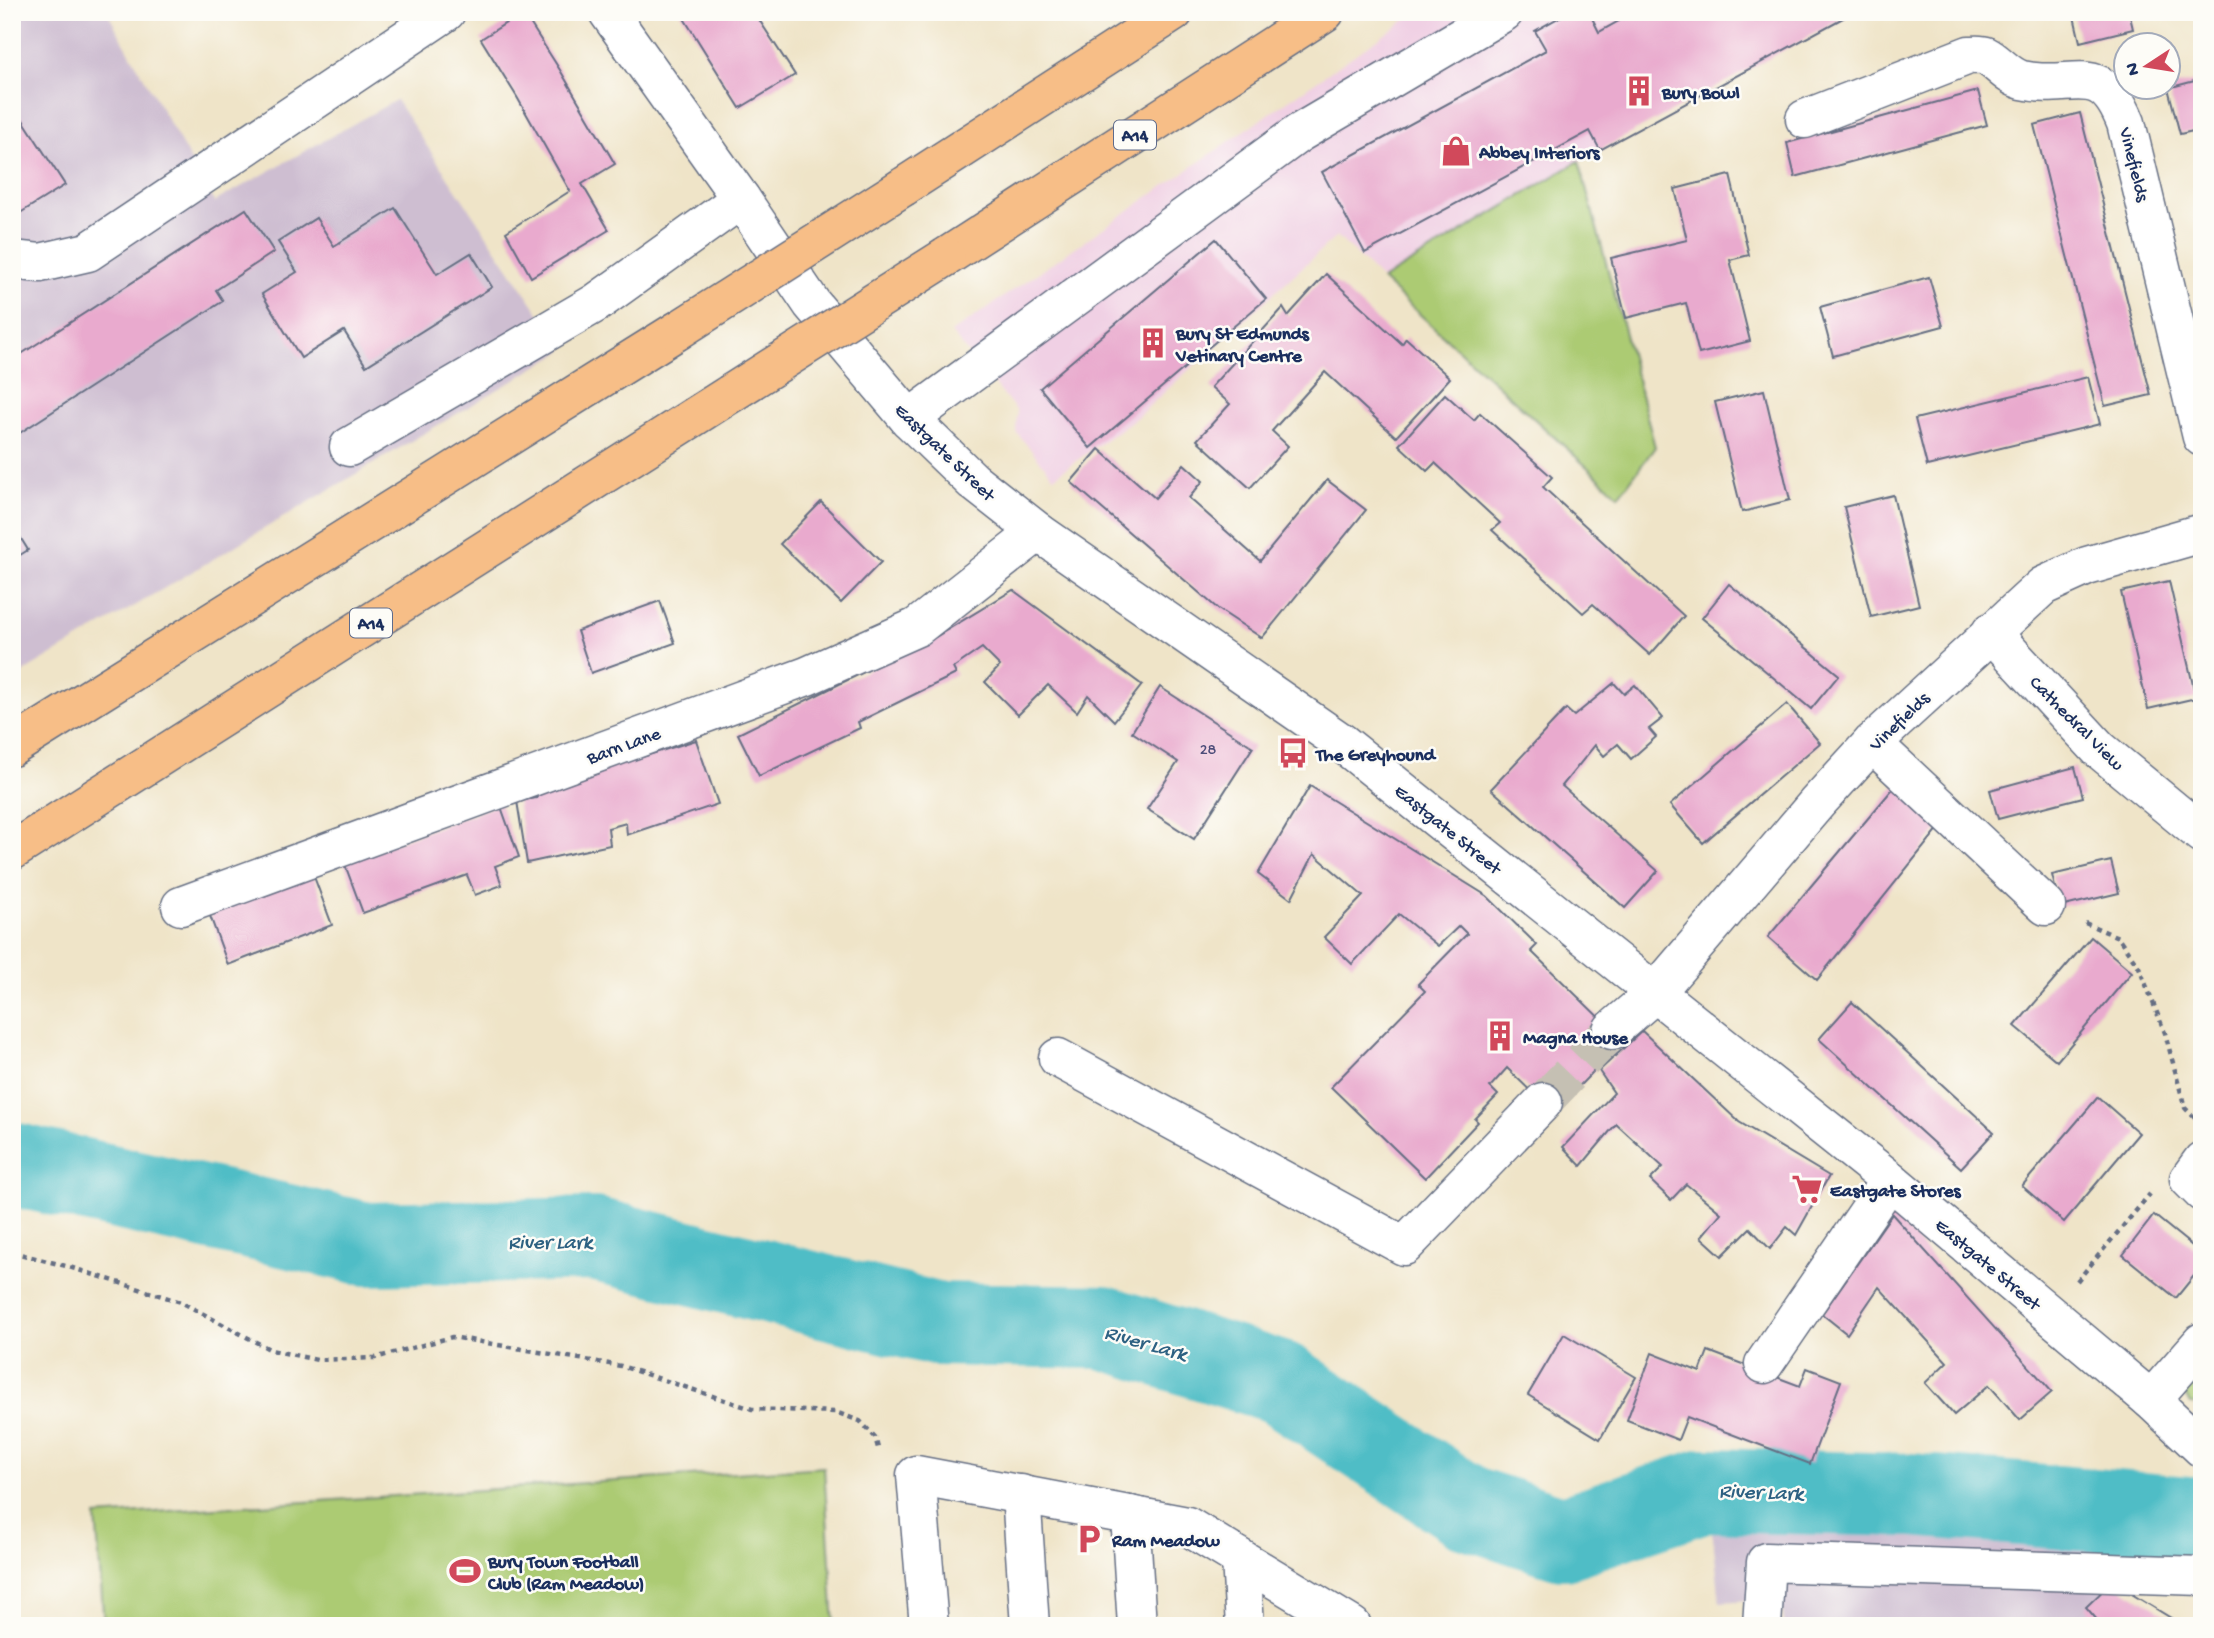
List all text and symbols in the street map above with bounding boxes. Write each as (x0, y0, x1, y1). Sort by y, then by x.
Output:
north arrow (2112, 32, 2182, 102)
text: N (2121, 60, 2146, 77)
building icon: Bury Bowl (1622, 74, 1656, 108)
place label: Bury Bowl (1661, 83, 1740, 106)
road number: A14 (1114, 120, 1156, 150)
street label: Vinefields (2112, 124, 2153, 205)
shop icon: Abbey Interiors (1439, 134, 1473, 168)
place label: Abbey Interiors (1478, 143, 1601, 166)
place label: Bury St Edmunds Vetinary Centre (1175, 324, 1310, 369)
building icon: Bury St Edmunds Vetinary Centre (1136, 326, 1170, 360)
street label: Eastgate Street (888, 400, 1000, 509)
road number: A14 (350, 608, 392, 638)
street label: Cathedral View (2023, 672, 2128, 777)
street label: Vinefields (1865, 687, 1936, 758)
street label: Barn Lane (583, 723, 664, 772)
bus stop icon: The Greyhound (1276, 736, 1310, 770)
house number: 28 (1200, 742, 1217, 761)
place label: The Greyhound (1314, 745, 1437, 768)
street label: Eastgate Street (1389, 780, 1507, 882)
building icon: Magna House (1483, 1019, 1517, 1053)
place label: Magna House (1523, 1028, 1629, 1051)
supermarket icon: Eastgate Stores (1790, 1172, 1824, 1206)
place label: Eastgate Stores (1830, 1181, 1962, 1204)
street label: Eastgate Street (1929, 1215, 2046, 1318)
water label: River Lark (508, 1232, 595, 1257)
water label: River Lark (1101, 1322, 1191, 1370)
water label: River Lark (1718, 1481, 1806, 1509)
parking icon: Ram Meadow (1072, 1522, 1106, 1556)
place label: Ram Meadow (1111, 1531, 1220, 1554)
place label: Bury Town Football Club (Ram Meadow) (487, 1552, 644, 1597)
sports icon: Bury Town Football Club (Ram Meadow) (448, 1554, 482, 1588)

